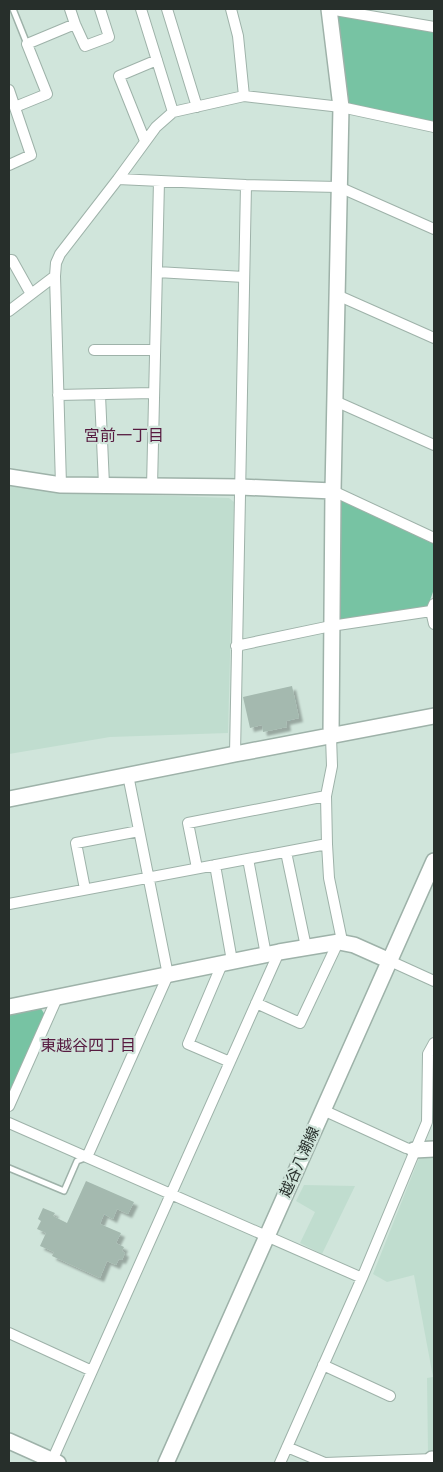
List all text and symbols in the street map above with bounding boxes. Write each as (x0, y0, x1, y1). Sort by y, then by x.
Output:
district label: 宮前一丁目 (84, 427, 164, 444)
district label: 東越谷四丁目 (40, 1037, 136, 1054)
street label: 越谷八潮線 (277, 1124, 322, 1200)

